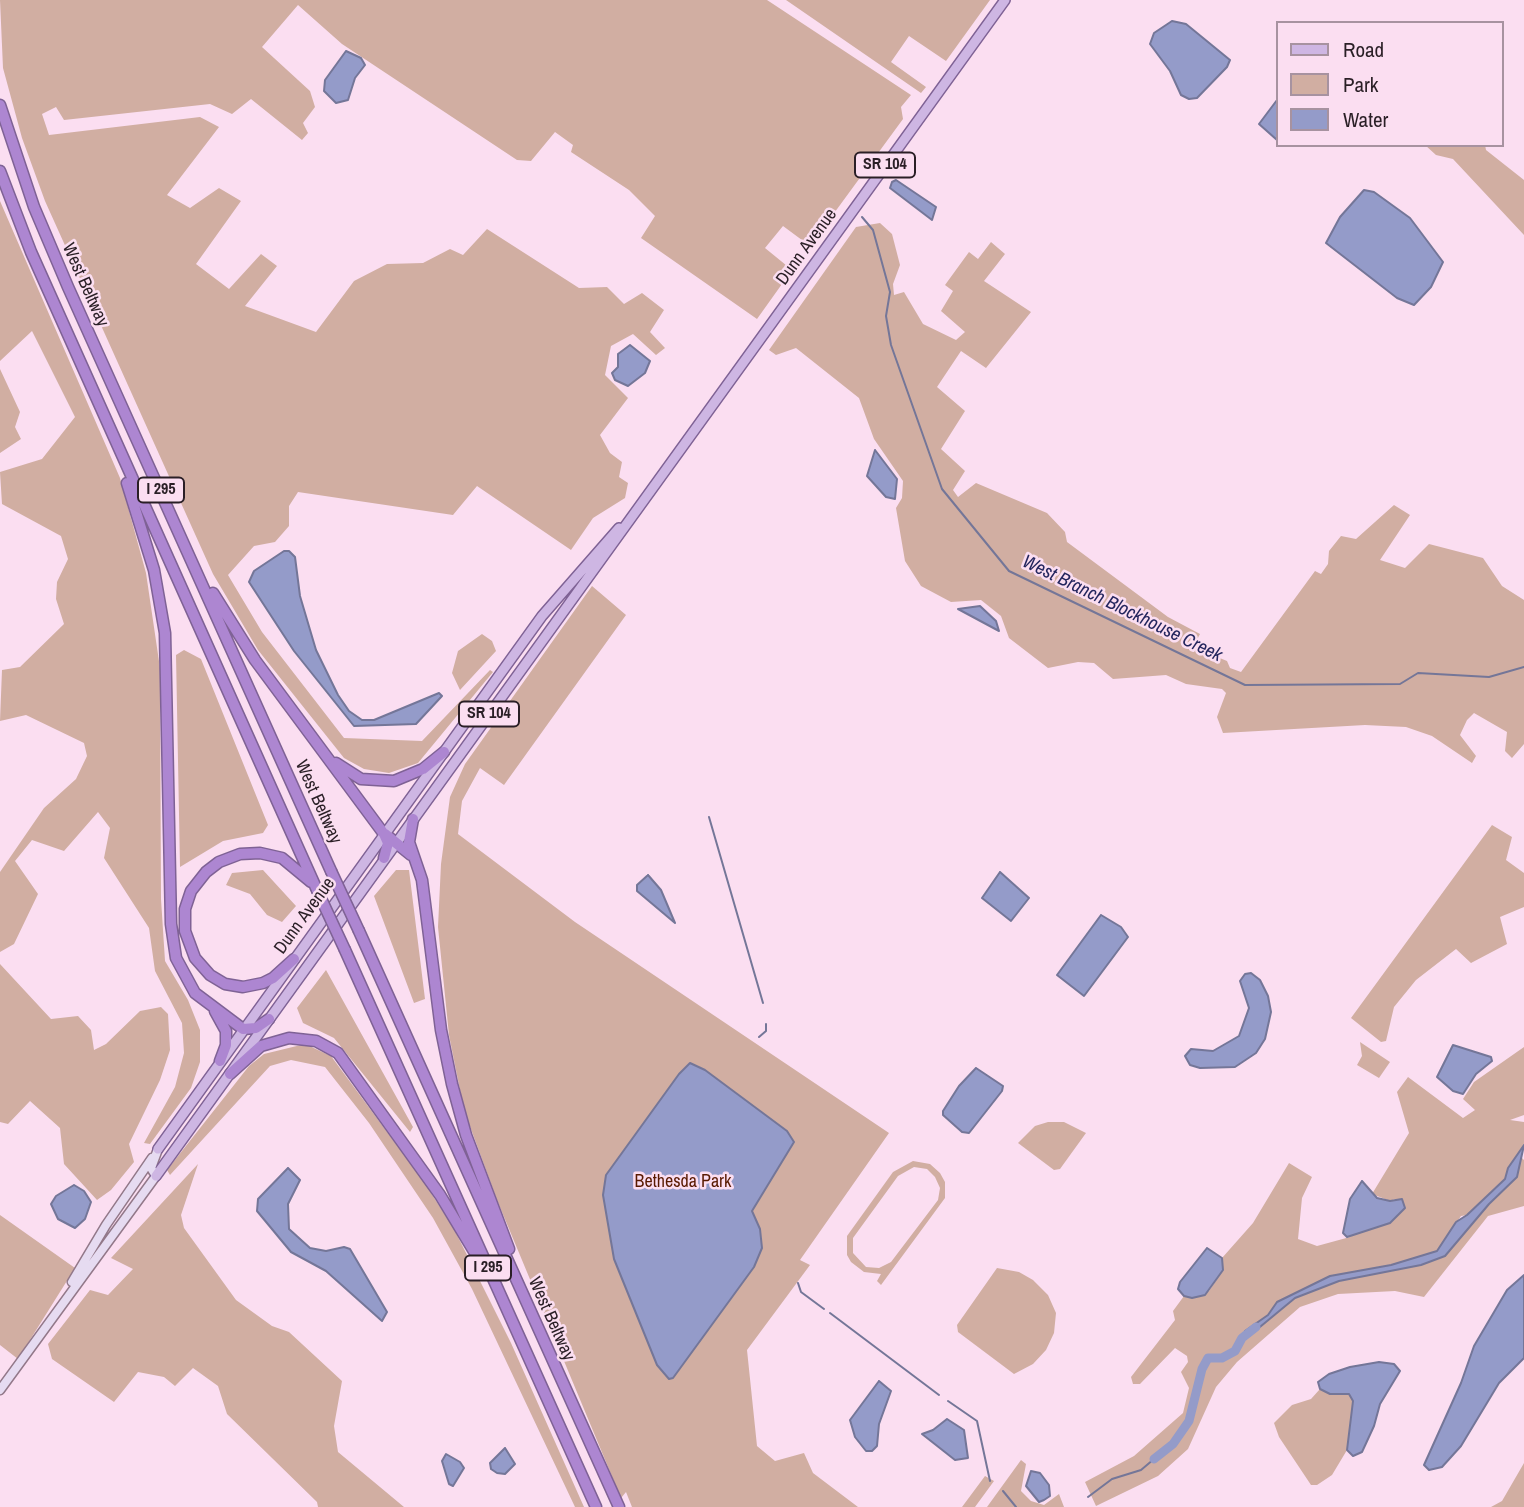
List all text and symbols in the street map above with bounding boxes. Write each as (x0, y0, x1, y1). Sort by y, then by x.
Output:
legend (1276, 21, 1503, 147)
text: Road (1343, 35, 1384, 64)
text: Park (1343, 70, 1378, 99)
text: Water (1343, 105, 1388, 134)
road number: SR 104 (855, 153, 915, 178)
street label: Dunn Avenue (772, 205, 842, 289)
street label: West Beltway (57, 240, 113, 330)
road number: I 295 (138, 477, 184, 503)
water label: West Branch Blockhouse Creek (1018, 551, 1226, 667)
road number: SR 104 (459, 702, 519, 726)
street label: West Beltway (290, 757, 346, 847)
street label: Dunn Avenue (270, 874, 340, 958)
park label: Bethesda Park (635, 1171, 731, 1193)
road number: I 295 (465, 1256, 511, 1280)
street label: West Beltway (523, 1274, 579, 1364)

